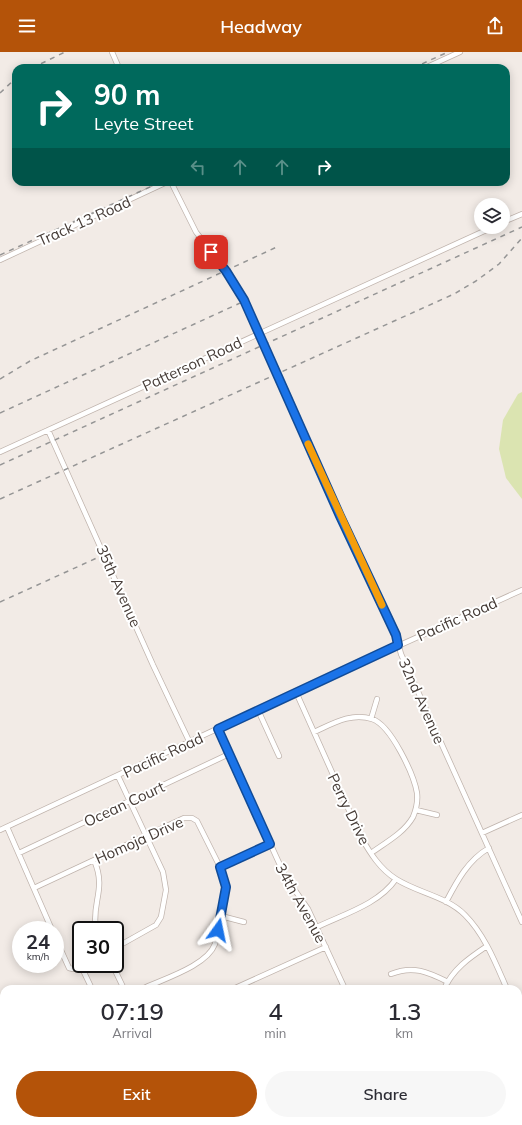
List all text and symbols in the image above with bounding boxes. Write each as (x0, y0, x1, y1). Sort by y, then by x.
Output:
icon: menu (16, 15, 38, 37)
text: Headway (220, 15, 302, 38)
icon: share (484, 15, 506, 37)
text: 90 m (94, 77, 160, 112)
icon: right (28, 80, 80, 132)
text: Leyte Street (94, 112, 194, 135)
icon: left (187, 156, 209, 178)
icon: ahead (229, 156, 251, 178)
icon: ahead (271, 156, 293, 178)
icon: right (313, 156, 335, 178)
street label: Track 13 Road (34, 192, 134, 250)
map controls (474, 198, 510, 234)
button: layers (474, 198, 510, 234)
pin (194, 235, 228, 269)
icon: arrive (200, 241, 222, 263)
street label: Patterson Road (139, 333, 245, 395)
street label: 35th Avenue (92, 542, 146, 630)
street label: Pacific Road (414, 593, 500, 645)
street label: 32nd Avenue (395, 655, 449, 747)
street label: Pacific Road (120, 728, 206, 782)
street label: Perry Drive (324, 770, 374, 848)
street label: Ocean Court (81, 777, 167, 831)
street label: Homoja Drive (92, 812, 186, 868)
street label: 34th Avenue (271, 860, 331, 946)
position arrow (197, 909, 239, 951)
speed limit sign: 30 (72, 921, 124, 973)
text: 24 (26, 929, 50, 954)
text: km/h (27, 950, 49, 963)
text: 07:19 (101, 996, 164, 1026)
text: 4 (268, 996, 283, 1026)
text: 1.3 (387, 996, 421, 1026)
text: Arrival (112, 1025, 152, 1041)
text: min (264, 1025, 286, 1041)
text: km (395, 1025, 413, 1041)
button: Exit (16, 1071, 257, 1117)
button: Share (265, 1071, 506, 1117)

